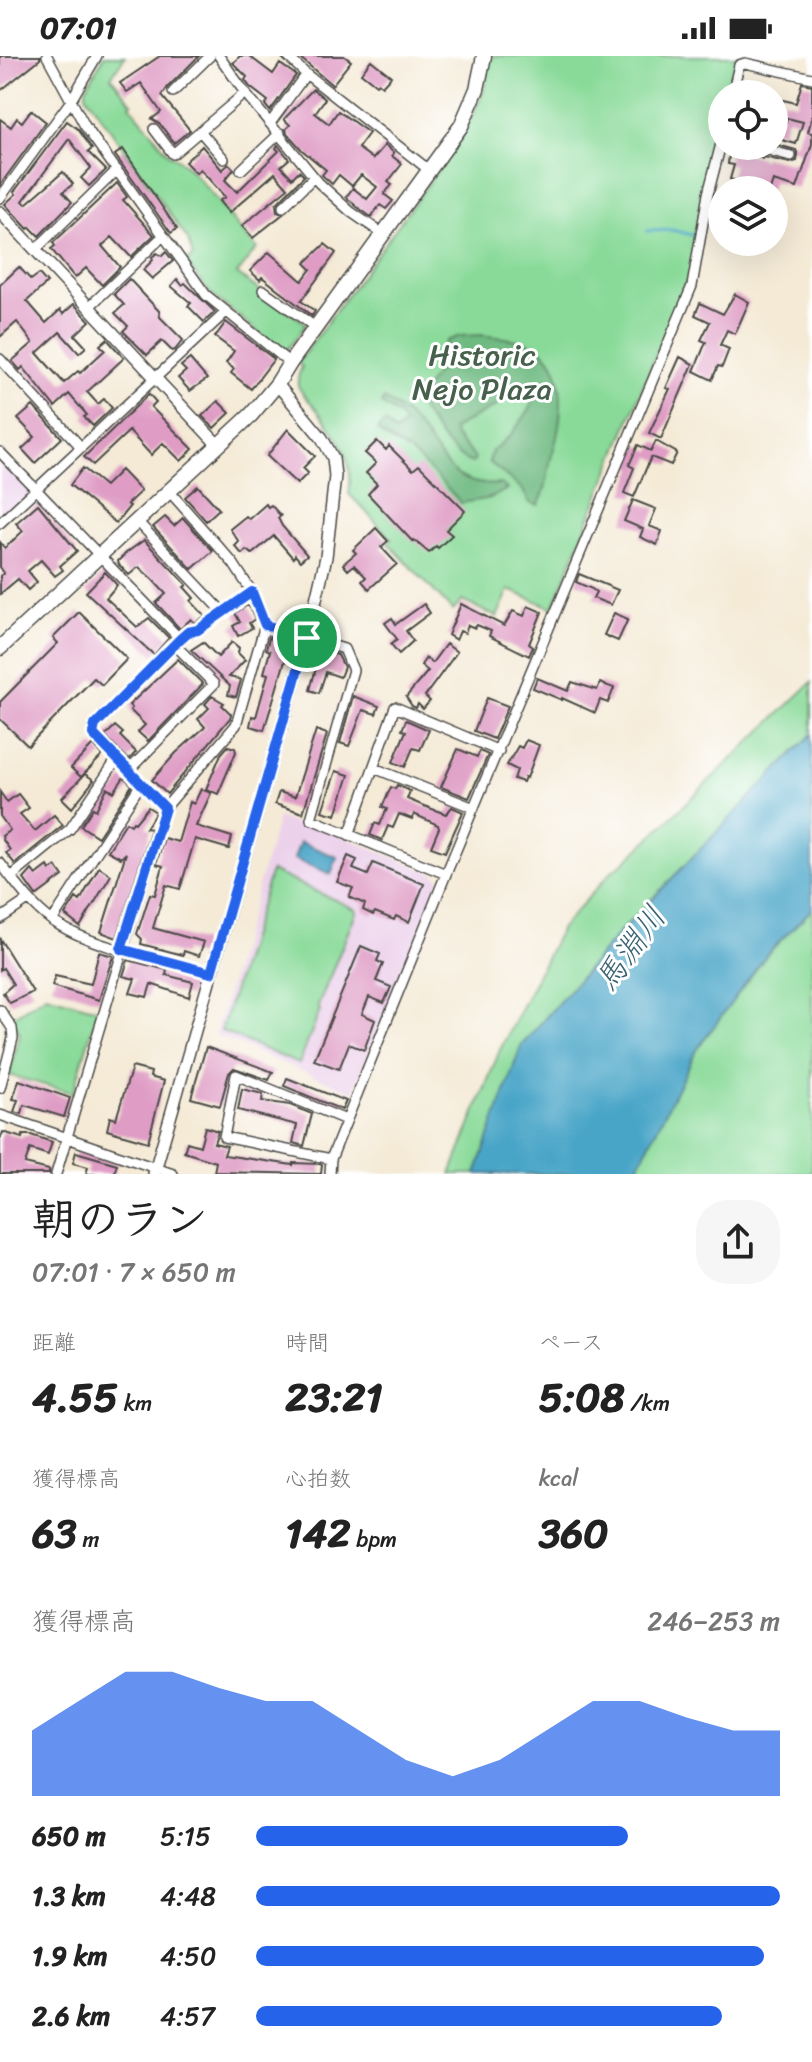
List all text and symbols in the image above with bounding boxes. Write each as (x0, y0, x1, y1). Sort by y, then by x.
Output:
text: 07:01 (40, 1, 117, 55)
map controls (708, 80, 788, 256)
button: locate (708, 80, 788, 160)
button: layers (708, 176, 788, 256)
park label: Historic Nejo Plaza (412, 328, 552, 416)
pin (273, 604, 341, 672)
icon: arrive (285, 616, 329, 660)
water label: 馬淵川 (579, 893, 682, 1004)
text: 朝のラン (32, 1180, 208, 1258)
button: share (696, 1200, 780, 1284)
text: 07:01 · 7 × 650 m (32, 1249, 236, 1295)
text: 距離 (32, 1323, 76, 1362)
text: 時間 (285, 1323, 329, 1362)
text: ペース (539, 1323, 603, 1362)
text: 4.55 (32, 1362, 118, 1433)
text: 23:21 (285, 1362, 383, 1433)
text: 5:08 (539, 1362, 625, 1433)
text: km (118, 1384, 152, 1423)
text: /km (625, 1384, 670, 1423)
text: 獲得標高 (32, 1459, 120, 1498)
text: 心拍数 (285, 1459, 351, 1498)
text: kcal (539, 1459, 579, 1498)
text: 63 (32, 1498, 77, 1569)
text: 142 (285, 1498, 351, 1569)
text: 360 (539, 1498, 609, 1569)
text: m (77, 1520, 99, 1559)
text: bpm (351, 1520, 397, 1559)
text: 獲得標高 (32, 1598, 136, 1644)
text: 246–253 m (647, 1598, 780, 1644)
text: 650 m (32, 1813, 106, 1859)
text: 5:15 (160, 1813, 211, 1859)
text: 1.3 km (32, 1873, 106, 1919)
text: 4:48 (160, 1873, 216, 1919)
text: 1.9 km (32, 1933, 108, 1979)
text: 4:50 (160, 1933, 216, 1979)
text: 2.6 km (32, 1993, 110, 2039)
text: 4:57 (160, 1993, 215, 2039)

